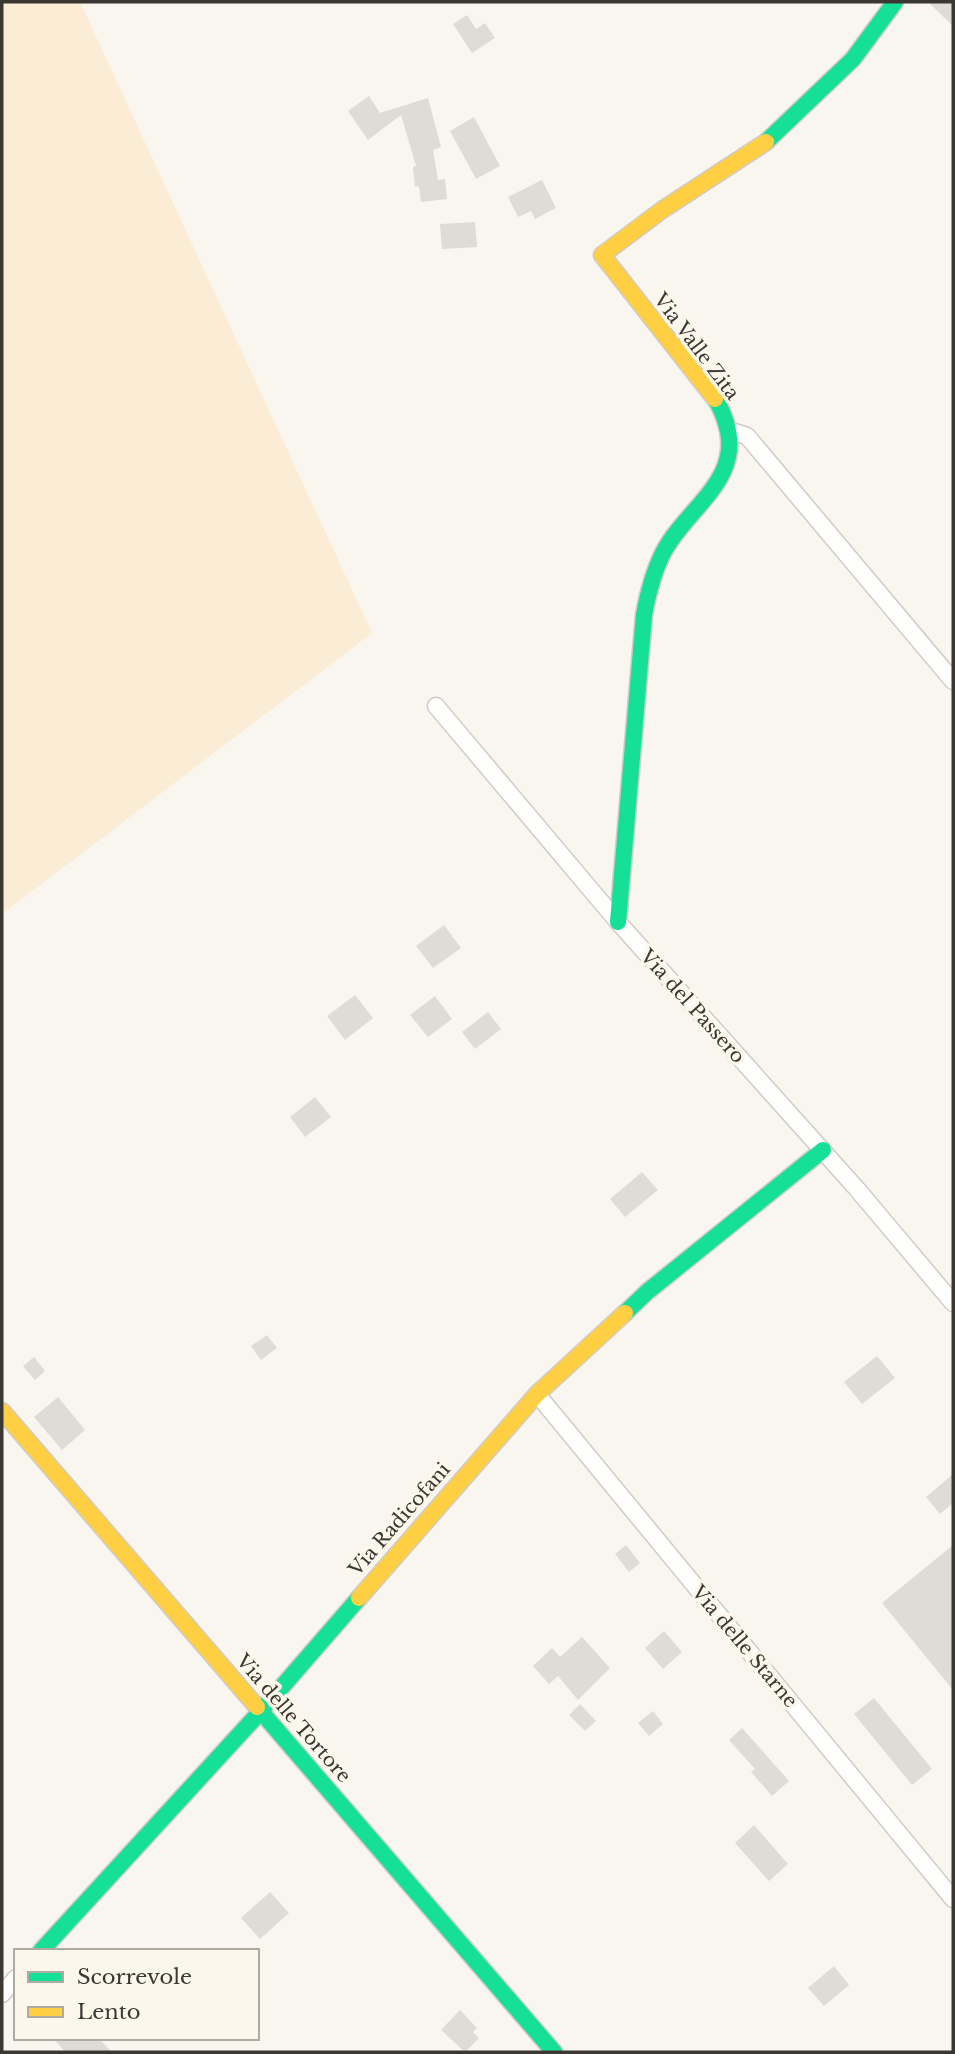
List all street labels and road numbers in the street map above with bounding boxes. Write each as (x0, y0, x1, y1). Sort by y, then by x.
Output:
street label: Via Valle Zita (649, 288, 744, 404)
street label: Via del Passero (635, 944, 750, 1068)
street label: Via Radicofani (343, 1458, 455, 1581)
street label: Via delle Starne (686, 1580, 802, 1712)
street label: Via delle Tortore (231, 1649, 356, 1787)

